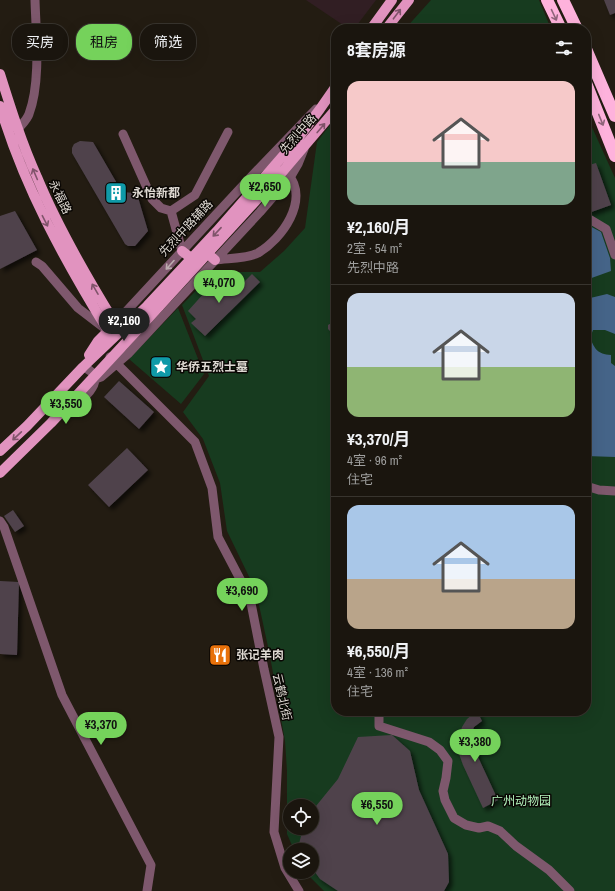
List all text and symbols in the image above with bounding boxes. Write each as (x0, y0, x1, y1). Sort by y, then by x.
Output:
one-way arrow (551, 8, 558, 20)
one-way arrow (393, 9, 401, 20)
chip: 买房 (12, 24, 68, 60)
chip: 租房 (76, 24, 132, 60)
chip: 筛选 (140, 24, 196, 60)
icon: filters (553, 37, 575, 59)
text: 8套房源 (347, 38, 406, 61)
icon: home (425, 107, 497, 179)
street label: 先烈中路 (276, 111, 320, 157)
one-way arrow (597, 113, 605, 125)
one-way arrow (316, 123, 325, 134)
one-way arrow (31, 168, 39, 180)
pin: ¥2,650 (232, 174, 298, 208)
street label: 永福路 (45, 177, 75, 217)
text: ¥2,650 (249, 178, 281, 195)
building icon: 永怡新都 (103, 180, 129, 206)
place label: 永怡新都 (132, 185, 180, 201)
street label: 先烈中路辅路 (156, 196, 216, 260)
one-way arrow (42, 214, 49, 226)
text: ¥2,160/月 (347, 215, 411, 238)
one-way arrow (212, 226, 221, 237)
text: 2室 · 54 m² (347, 240, 402, 257)
text: 先烈中路 (347, 259, 399, 276)
one-way arrow (165, 260, 174, 270)
pin: ¥4,070 (186, 270, 252, 304)
text: ¥4,070 (203, 274, 235, 291)
one-way arrow (90, 283, 98, 295)
pin: ¥2,160 (91, 308, 157, 342)
text: ¥2,160 (108, 312, 140, 329)
icon: home (425, 319, 497, 391)
place icon: 华侨五烈士墓 (148, 354, 174, 380)
place label: 华侨五烈士墓 (176, 359, 248, 375)
pin: ¥3,550 (33, 391, 99, 425)
text: ¥3,550 (50, 395, 82, 412)
text: ¥3,370/月 (347, 427, 411, 450)
one-way arrow (12, 431, 22, 441)
text: 4室 · 96 m² (347, 452, 402, 469)
text: 住宅 (347, 471, 373, 488)
icon: home (425, 531, 497, 603)
pin: ¥3,690 (209, 578, 275, 612)
text: ¥3,690 (226, 582, 258, 599)
text: ¥6,550/月 (347, 639, 411, 662)
restaurant icon: 张记羊肉 (207, 642, 233, 668)
place label: 张记羊肉 (236, 647, 284, 663)
text: 4室 · 136 m² (347, 664, 408, 681)
street label: 云鹤北街 (269, 672, 295, 722)
text: 住宅 (347, 683, 373, 700)
pin: ¥3,370 (68, 712, 134, 746)
text: ¥3,370 (85, 716, 117, 733)
pin: ¥3,380 (442, 729, 508, 763)
text: ¥3,380 (459, 733, 491, 750)
pin: ¥6,550 (344, 792, 410, 826)
park label: 广州动物园 (491, 793, 551, 809)
text: ¥6,550 (361, 796, 393, 813)
map controls (283, 799, 319, 879)
button: locate (283, 799, 319, 835)
button: layers (283, 843, 319, 879)

